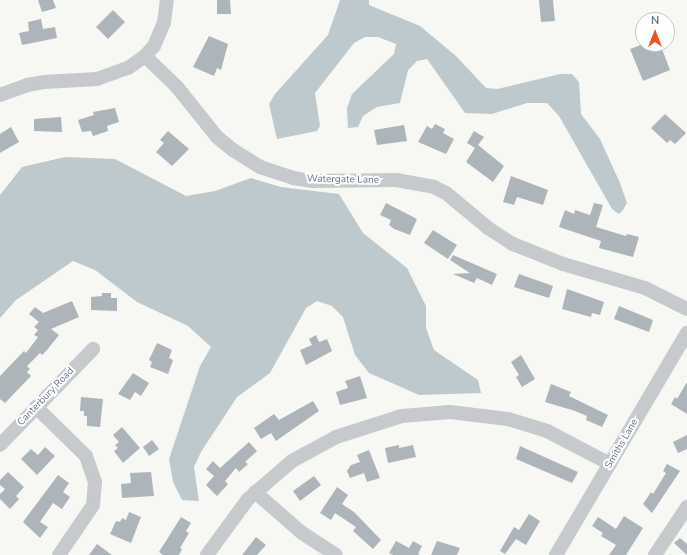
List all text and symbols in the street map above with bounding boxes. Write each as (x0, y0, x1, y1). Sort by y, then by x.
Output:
north arrow (635, 12, 675, 52)
text: N (651, 13, 659, 28)
street label: Watergate Lane (307, 173, 379, 187)
street label: Canterbury Road (15, 365, 77, 429)
street label: Smiths Lane (603, 417, 641, 471)

